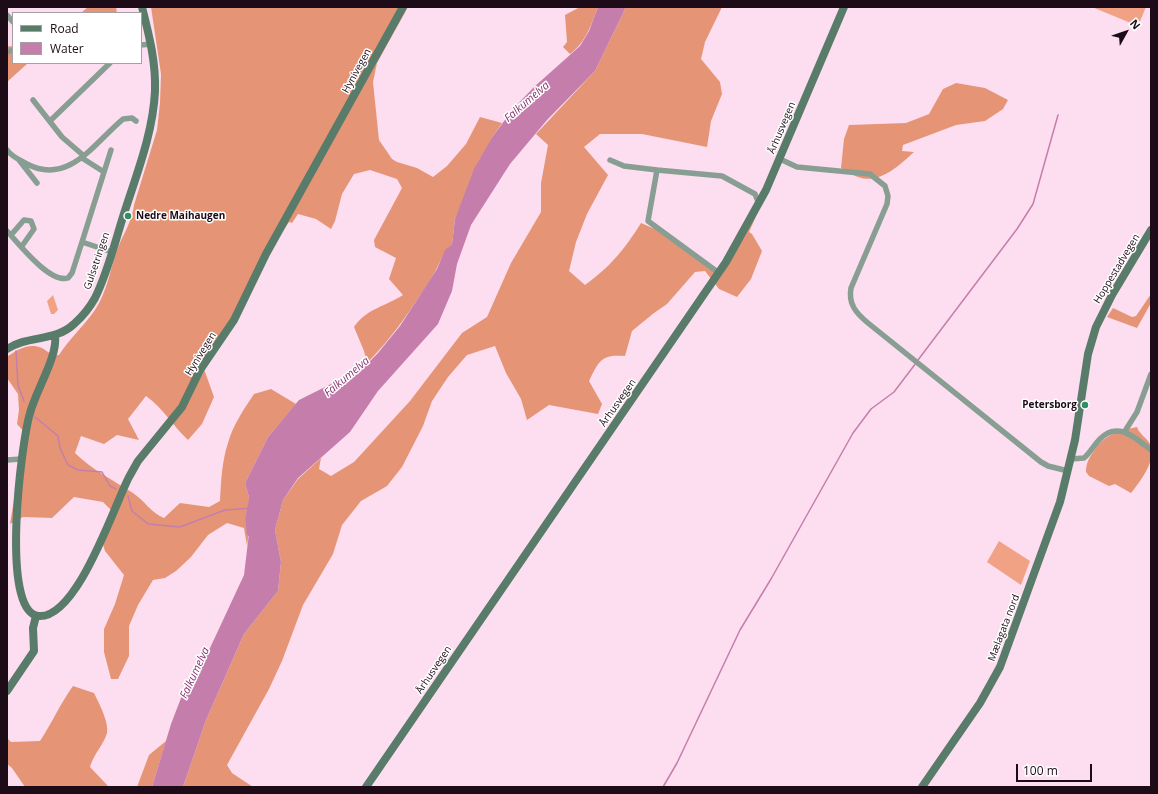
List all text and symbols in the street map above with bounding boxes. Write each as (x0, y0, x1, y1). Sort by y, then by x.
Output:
legend (12, 12, 142, 64)
north arrow (1106, 12, 1146, 52)
text: N (1127, 16, 1144, 32)
text: Road (50, 20, 79, 37)
text: Water (50, 40, 84, 57)
street label: Hynivegen (340, 47, 374, 95)
water label: Falkumelva (502, 79, 552, 125)
street label: Århusvegen (766, 100, 798, 156)
place label: Nedre Maihaugen (136, 210, 225, 222)
marker: Nedre Maihaugen (123, 211, 133, 221)
street label: Gulsetringen (82, 231, 112, 291)
street label: Hoppestadvegen (1092, 232, 1142, 306)
street label: Hynivegen (183, 330, 219, 378)
water label: Falkumelva (322, 354, 372, 400)
street label: Århusvegen (597, 377, 639, 429)
place label: Petersborg (1022, 399, 1077, 411)
marker: Petersborg (1080, 400, 1090, 410)
street label: Mælagata nord (986, 593, 1022, 663)
street label: Århusvegen (414, 644, 454, 696)
water label: Falkumelva (177, 645, 213, 701)
scale bar (1018, 756, 1094, 782)
text: 100 m (1023, 762, 1058, 779)

